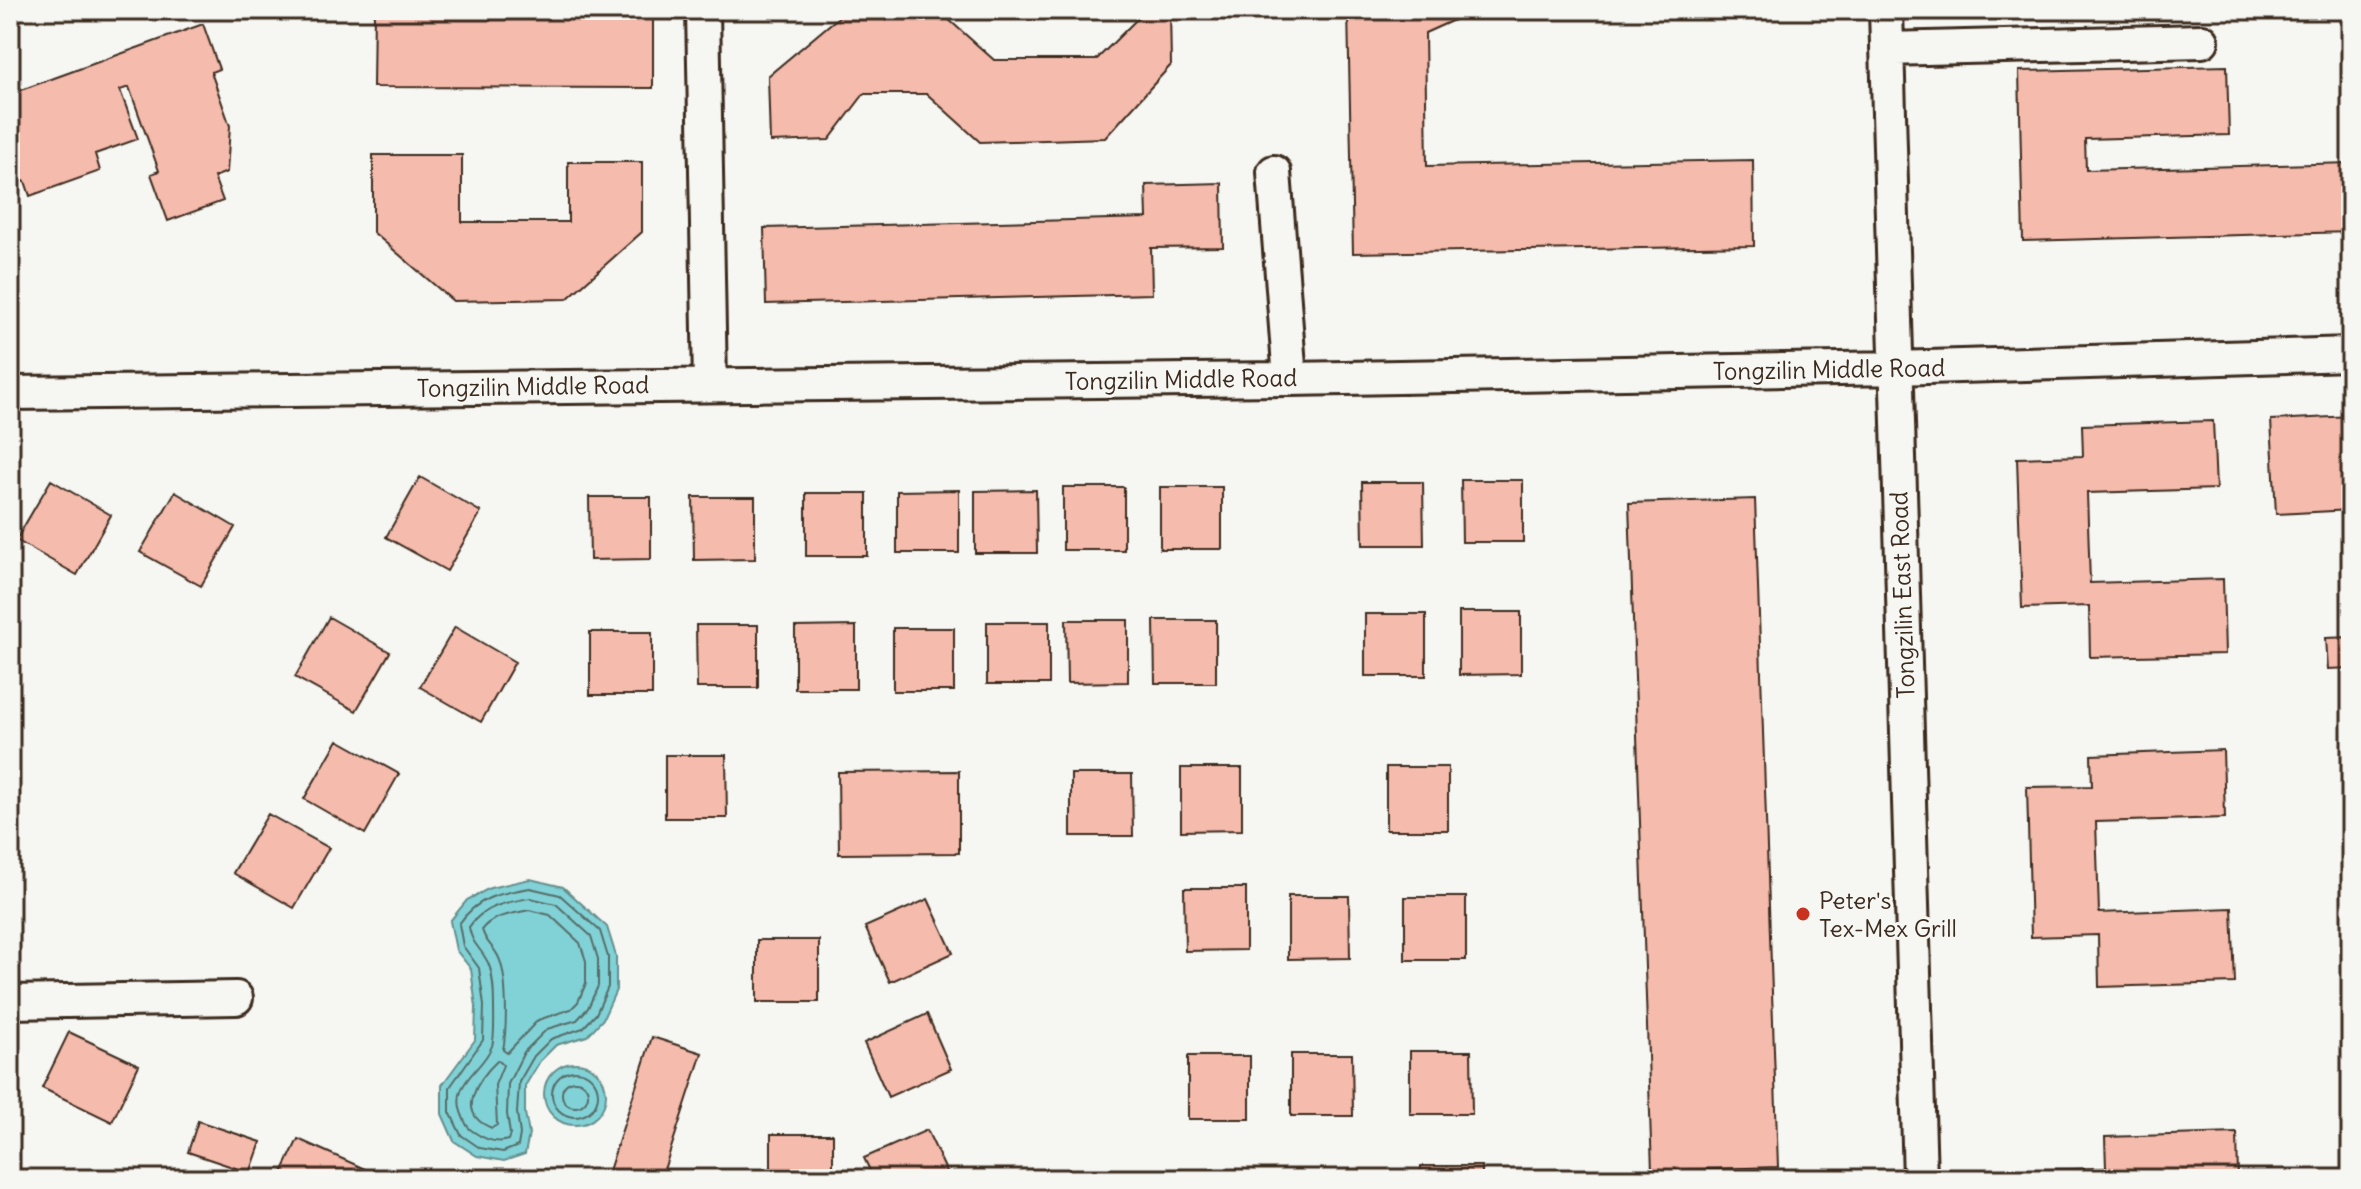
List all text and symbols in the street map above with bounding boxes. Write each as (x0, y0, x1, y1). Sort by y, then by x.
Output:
street label: Tongzilin Middle Road (1713, 352, 1945, 386)
street label: Tongzilin Middle Road (1065, 362, 1297, 396)
street label: Tongzilin Middle Road (417, 369, 649, 403)
street label: Tongzilin East Road (1883, 491, 1921, 699)
place label: Peter's Tex-Mex Grill (1819, 885, 1957, 943)
marker: Peter's Tex-Mex Grill (1794, 905, 1812, 923)

